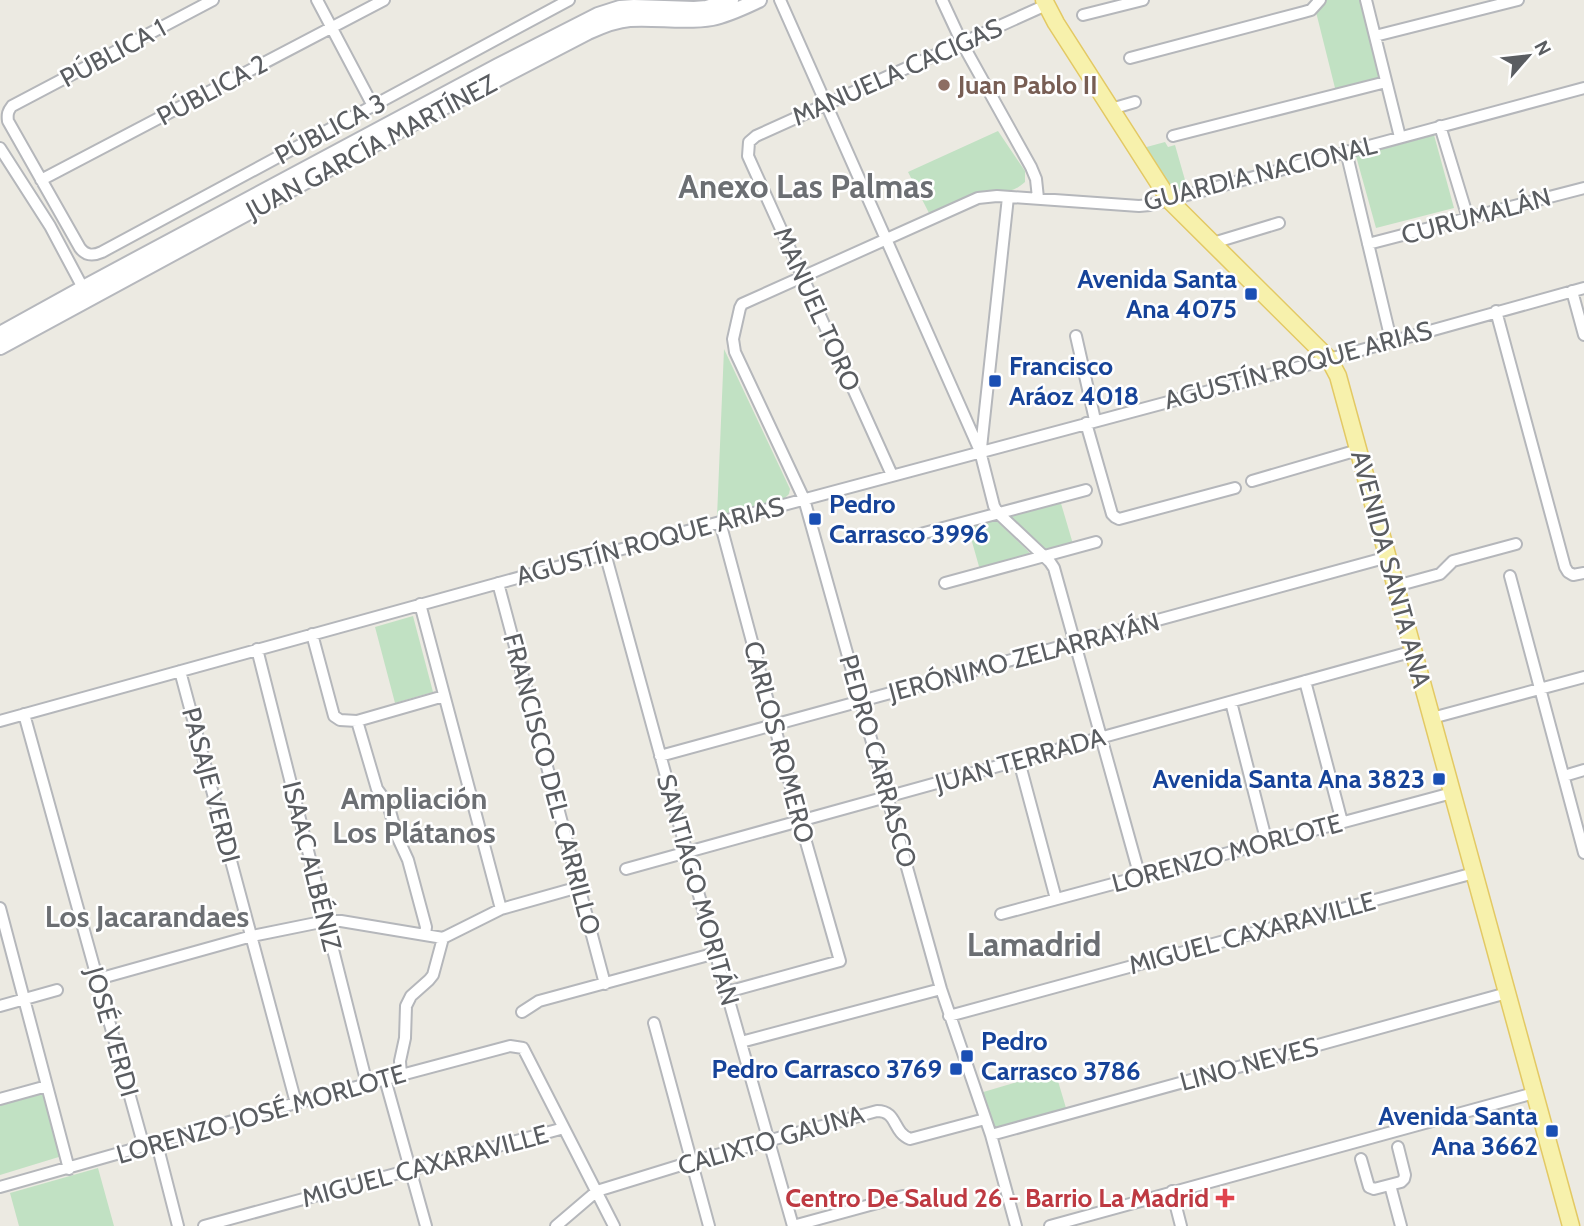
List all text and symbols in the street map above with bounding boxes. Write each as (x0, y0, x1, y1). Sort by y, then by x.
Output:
street label: MANUELA CACIGAS (787, 11, 1007, 133)
street label: PÚBLICA 1 (55, 12, 171, 94)
north arrow (1493, 21, 1563, 91)
text: N (1529, 37, 1556, 60)
street label: PÚBLICA 2 (151, 48, 273, 132)
street label: JUAN GARCÍA MARTÍNEZ (240, 67, 502, 227)
place label: Juan Pablo II (957, 69, 1098, 101)
marker: Juan Pablo II (936, 77, 952, 93)
street label: PÚBLICA 3 (269, 87, 391, 171)
street label: GUARDIA NACIONAL (1140, 129, 1380, 217)
district label: Anexo Las Palmas (678, 166, 934, 206)
street label: CURUMALÁN (1398, 181, 1554, 251)
street label: MANUEL TORO (766, 222, 868, 396)
place label: Avenida Santa Ana 4075 (1077, 263, 1237, 325)
marker: Avenida Santa Ana 4075 (1243, 286, 1259, 302)
street label: AGUSTÍN ROQUE ARIAS (1160, 314, 1436, 416)
place label: Francisco Aráoz 4018 (1009, 350, 1139, 412)
marker: Francisco Aráoz 4018 (987, 373, 1003, 389)
street label: AVENIDA SANTA ANA (1344, 447, 1438, 691)
place label: Pedro Carrasco 3996 (829, 488, 989, 550)
street label: AGUSTÍN ROQUE ARIAS (512, 490, 788, 592)
marker: Pedro Carrasco 3996 (807, 511, 823, 527)
street label: JERÓNIMO ZELARRAYÁN (884, 605, 1163, 709)
street label: FRANCISCO DEL CARRILLO (496, 630, 608, 938)
street label: CARLOS ROMERO (737, 637, 821, 847)
street label: PEDRO CARRASCO (832, 651, 924, 871)
street label: PASAJE VERDI (175, 704, 247, 866)
street label: JUAN TERRADA (930, 720, 1109, 800)
place label: Avenida Santa Ana 3823 (1153, 763, 1425, 795)
street label: SANTIAGO MORITÁN (650, 771, 746, 1009)
marker: Avenida Santa Ana 3823 (1431, 771, 1447, 787)
street label: ISAAC ALBÉNIZ (275, 778, 349, 955)
district label: Ampliación Los Plátanos (332, 780, 496, 851)
street label: LORENZO MORLOTE (1108, 807, 1346, 899)
street label: MIGUEL CAXARAVILLE (1125, 885, 1379, 981)
district label: Los Jacarandaes (45, 898, 249, 935)
district label: Lamadrid (967, 924, 1101, 964)
street label: JOSÉ VERDI (78, 962, 146, 1101)
place label: Pedro Carrasco 3786 (981, 1025, 1141, 1087)
street label: LINO NEVES (1176, 1030, 1322, 1098)
marker: Pedro Carrasco 3786 (959, 1048, 975, 1064)
place label: Pedro Carrasco 3769 (712, 1053, 942, 1085)
street label: LORENZO JOSÉ MORLOTE (113, 1057, 409, 1171)
marker: Pedro Carrasco 3769 (948, 1061, 964, 1077)
street label: CALIXTO GAUNA (674, 1098, 868, 1182)
place label: Avenida Santa Ana 3662 (1378, 1100, 1538, 1162)
street label: MIGUEL CAXARAVILLE (298, 1118, 552, 1214)
marker: Avenida Santa Ana 3662 (1544, 1123, 1560, 1139)
place label: Centro De Salud 26 - Barrio La Madrid (785, 1182, 1209, 1214)
marker: Centro De Salud 26 - Barrio La Madrid (1215, 1188, 1235, 1208)

